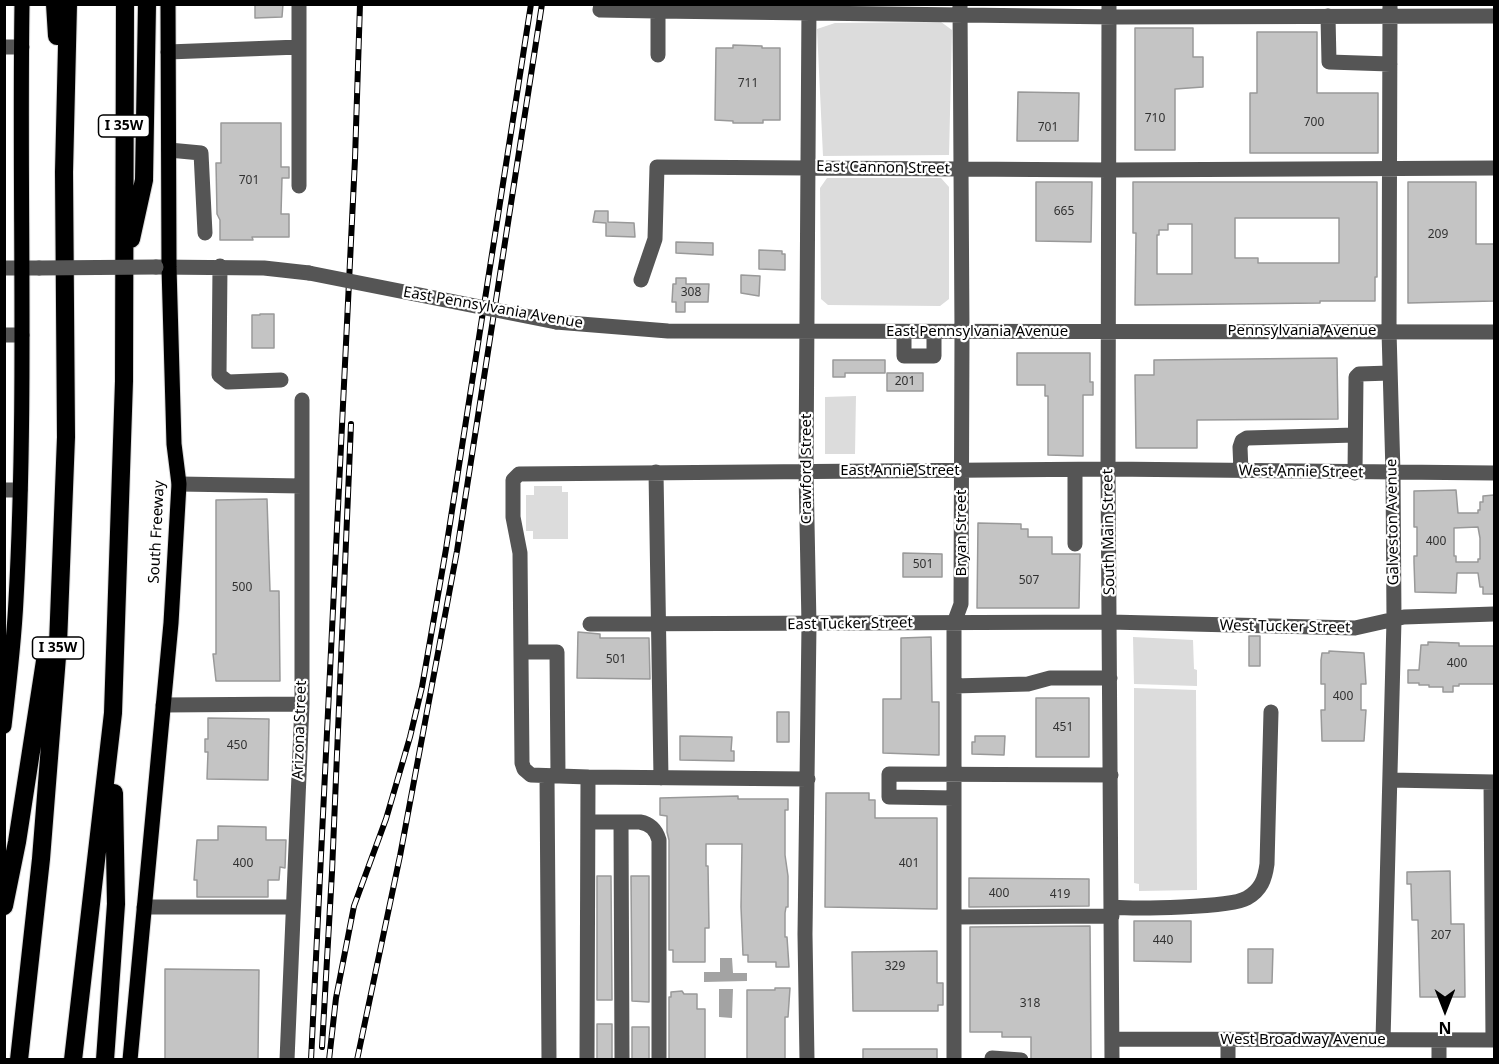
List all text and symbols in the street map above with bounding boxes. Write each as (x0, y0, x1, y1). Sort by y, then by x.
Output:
house number: 711 (738, 77, 758, 91)
house number: 710 (1145, 112, 1165, 126)
road number: I 35W (98, 115, 150, 137)
house number: 700 (1304, 116, 1324, 130)
house number: 701 (1038, 121, 1058, 135)
street label: East Cannon Street (816, 158, 950, 178)
house number: 701 (239, 174, 259, 188)
house number: 665 (1054, 205, 1074, 219)
house number: 209 (1428, 228, 1448, 242)
street label: East Pennsylvania Avenue (402, 283, 584, 333)
house number: 308 (681, 286, 701, 300)
street label: Pennsylvania Avenue (1228, 322, 1376, 340)
street label: East Pennsylvania Avenue (886, 323, 1068, 341)
house number: 201 (895, 375, 915, 389)
street label: Crawford Street (798, 414, 816, 524)
street label: Galveston Avenue (1383, 458, 1403, 586)
street label: East Annie Street (840, 462, 960, 480)
street label: West Annie Street (1238, 462, 1364, 482)
street label: South Main Street (1099, 469, 1119, 595)
street label: South Freeway (145, 480, 169, 584)
street label: Bryan Street (953, 489, 971, 577)
house number: 400 (1426, 535, 1446, 549)
house number: 501 (913, 558, 933, 572)
house number: 507 (1019, 574, 1039, 588)
house number: 500 (232, 581, 252, 595)
street label: East Tucker Street (787, 614, 913, 634)
street label: West Tucker Street (1219, 617, 1351, 637)
road number: I 35W (32, 637, 84, 659)
house number: 501 (606, 653, 626, 667)
house number: 400 (1447, 657, 1467, 671)
street label: Arizona Street (289, 680, 311, 780)
house number: 400 (1333, 690, 1353, 704)
house number: 451 (1053, 721, 1073, 735)
house number: 450 (227, 739, 247, 753)
house number: 400 (233, 857, 253, 871)
house number: 401 (899, 857, 919, 871)
house number: 400 (989, 887, 1009, 901)
house number: 419 (1050, 888, 1070, 902)
house number: 207 (1431, 929, 1451, 943)
house number: 440 (1153, 934, 1173, 948)
house number: 329 (885, 960, 905, 974)
north arrow (1415, 980, 1475, 1040)
house number: 318 (1020, 997, 1040, 1011)
text: N (1439, 1017, 1452, 1039)
street label: West Broadway Avenue (1220, 1031, 1386, 1049)

